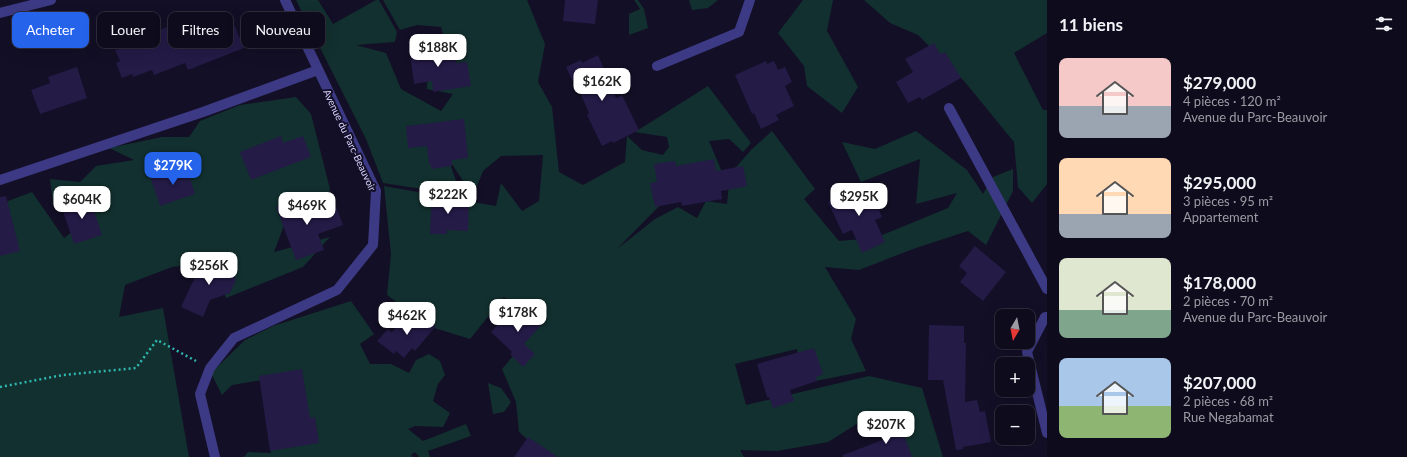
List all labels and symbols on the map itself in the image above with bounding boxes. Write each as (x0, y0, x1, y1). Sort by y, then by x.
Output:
pin: $188K (410, 34, 466, 68)
pin: $162K (574, 68, 630, 102)
street label: Avenue du Parc-Beauvoir (321, 87, 379, 193)
pin: $279K (145, 152, 201, 186)
pin: $222K (420, 181, 476, 215)
pin: $295K (831, 183, 887, 217)
pin: $604K (54, 186, 110, 220)
pin: $469K (279, 192, 335, 226)
pin: $256K (181, 252, 237, 286)
pin: $178K (490, 299, 546, 333)
pin: $462K (379, 302, 435, 336)
north arrow (995, 309, 1035, 349)
pin: $207K (858, 411, 914, 445)

